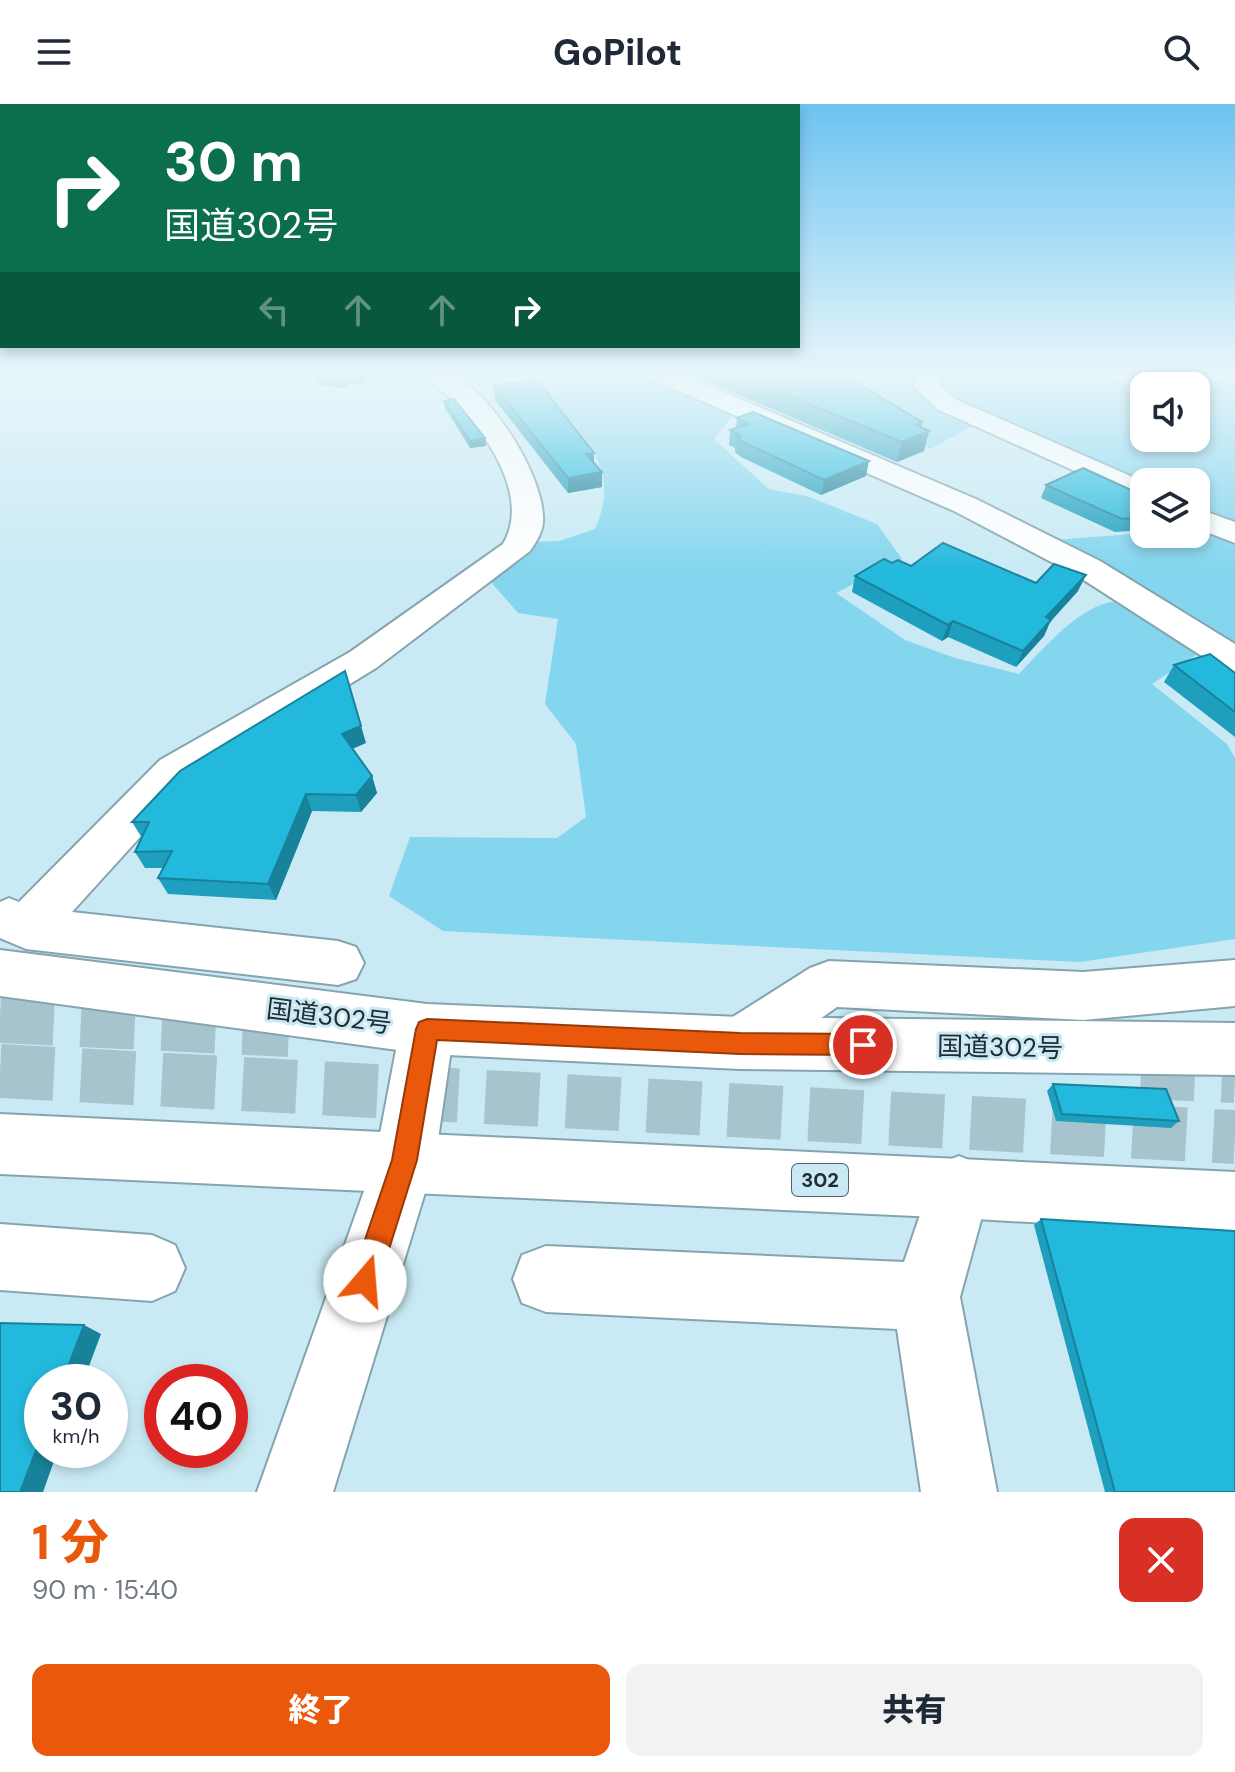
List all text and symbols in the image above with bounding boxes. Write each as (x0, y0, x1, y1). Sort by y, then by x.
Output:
text: GoPilot (553, 29, 682, 76)
icon: menu (32, 30, 76, 74)
icon: search (1159, 30, 1203, 74)
text: 30 m (164, 125, 303, 198)
icon: right (32, 136, 136, 240)
text: 国道302号 (164, 202, 338, 249)
icon: left (252, 288, 296, 332)
icon: ahead (336, 288, 380, 332)
icon: ahead (420, 288, 464, 332)
icon: right (504, 288, 548, 332)
map controls (1130, 372, 1210, 548)
button: sound (1130, 372, 1210, 452)
button: layers (1130, 468, 1210, 548)
street label: 国道302号 (264, 991, 394, 1041)
pin (829, 1011, 897, 1079)
icon: arrive (841, 1023, 885, 1067)
street label: 国道302号 (937, 1029, 1063, 1065)
road number: 302 (792, 1164, 848, 1196)
position arrow (323, 1239, 407, 1323)
speed limit sign: 40 (144, 1364, 248, 1468)
text: 30 (50, 1380, 102, 1432)
text: km/h (52, 1423, 100, 1449)
text: 1 分 (32, 1511, 109, 1574)
button: close (1119, 1518, 1203, 1602)
text: 90 m · 15:40 (32, 1573, 178, 1607)
button: 終了 (32, 1664, 610, 1756)
button: 共有 (626, 1664, 1203, 1756)

